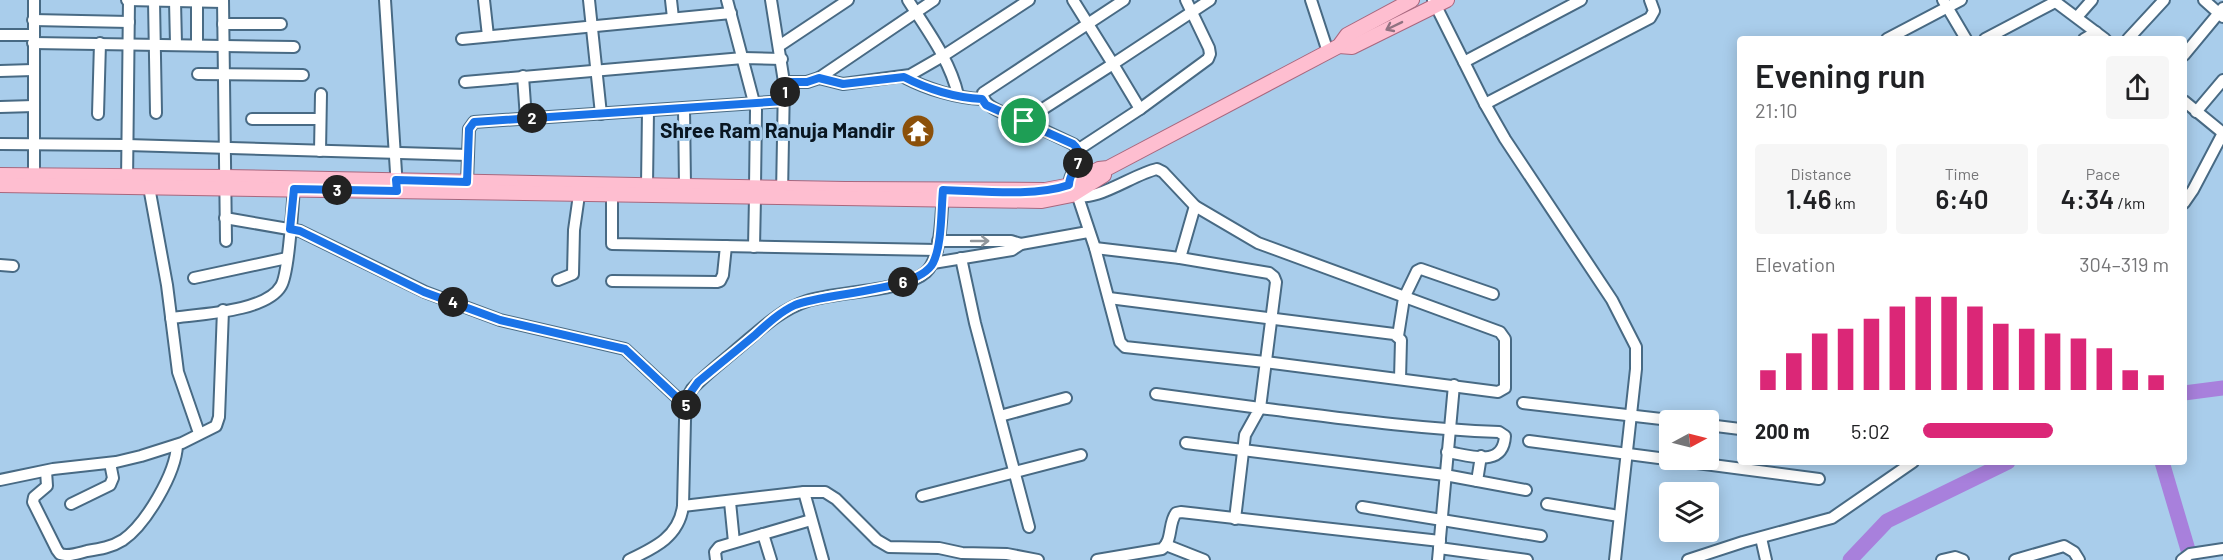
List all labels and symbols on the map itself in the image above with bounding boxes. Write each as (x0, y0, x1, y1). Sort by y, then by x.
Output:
one-way arrow (1386, 21, 1404, 33)
pin: 1 (770, 77, 800, 107)
pin (998, 95, 1049, 146)
pin: 2 (517, 103, 547, 133)
temple icon: Shree Ram Ranuja Mandir (900, 113, 936, 149)
place label: Shree Ram Ranuja Mandir (660, 117, 895, 142)
pin: 7 (1063, 148, 1093, 178)
pin: 3 (322, 175, 352, 205)
one-way arrow (969, 235, 989, 247)
pin: 6 (888, 267, 918, 297)
pin: 4 (438, 287, 468, 317)
pin: 5 (671, 390, 701, 420)
north arrow (1659, 410, 1719, 470)

